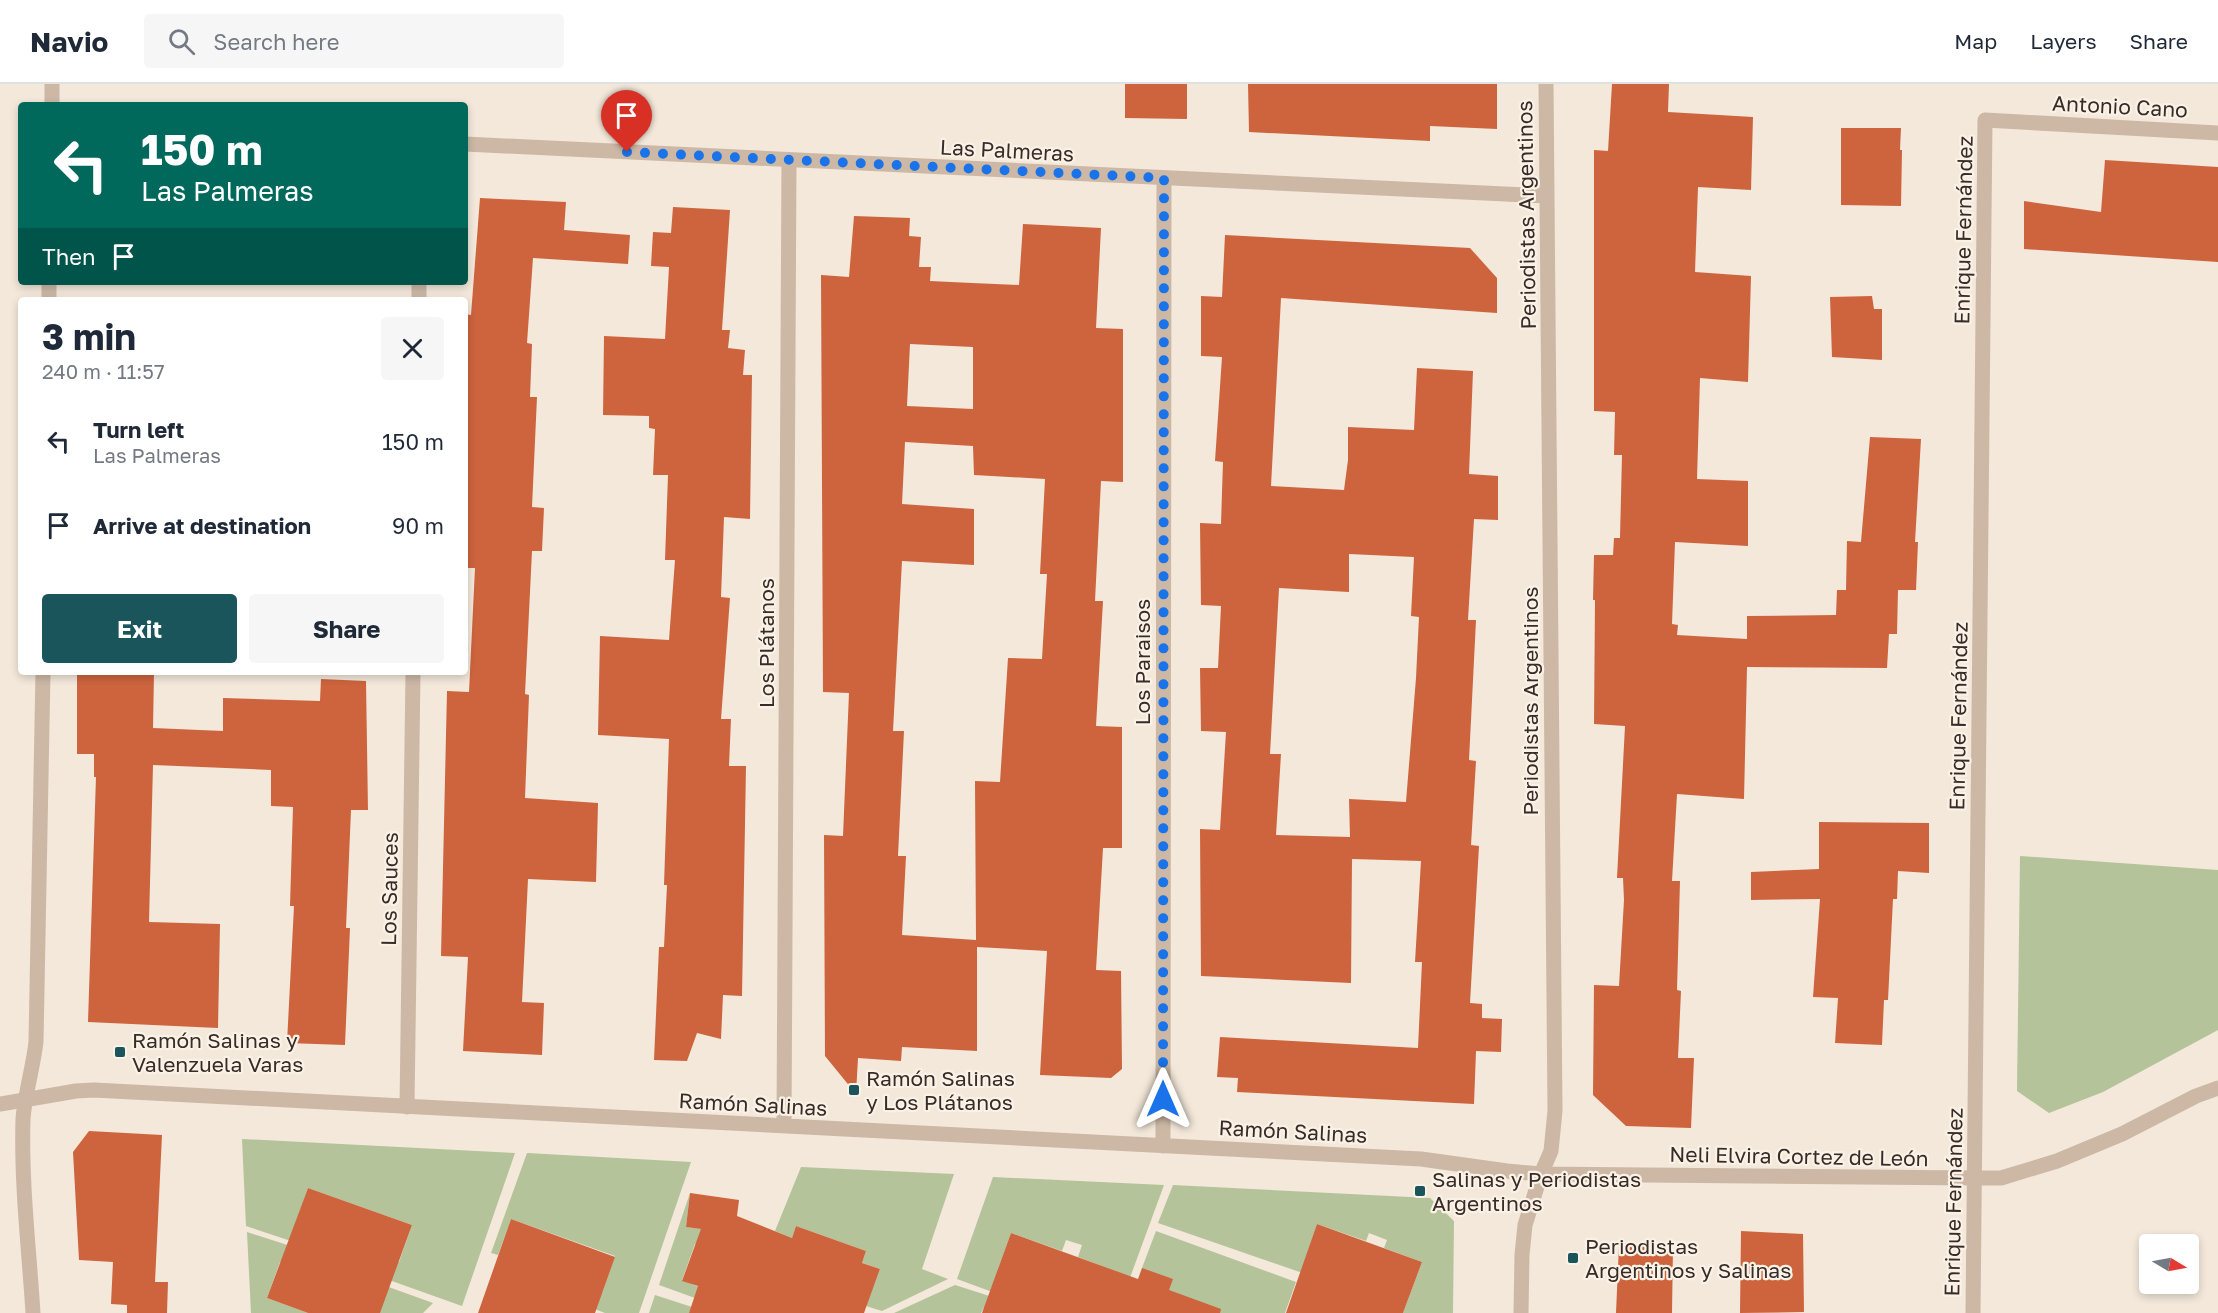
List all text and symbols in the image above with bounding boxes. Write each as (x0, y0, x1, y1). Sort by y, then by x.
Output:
search box (144, 14, 564, 68)
text: Navio (30, 25, 108, 58)
icon: search (165, 25, 198, 58)
text: Search here (213, 28, 339, 55)
text: Map (1954, 28, 1997, 54)
text: Layers (2030, 28, 2097, 54)
text: Share (2130, 28, 2188, 54)
street label: Antonio Cano (2051, 89, 2189, 123)
pin (601, 90, 652, 152)
icon: arrive (610, 99, 643, 132)
street label: Periodistas Argentinos (1511, 100, 1541, 330)
text: 150 m (141, 124, 263, 174)
icon: left (42, 126, 120, 204)
street label: Las Palmeras (939, 134, 1075, 166)
street label: Enrique Fernández (1948, 135, 1978, 325)
text: Las Palmeras (141, 175, 314, 207)
icon: arrive (107, 240, 140, 273)
text: Then (42, 243, 95, 270)
text: 3 min (42, 315, 136, 358)
button: close (381, 317, 444, 380)
text: 240 m · 11:57 (42, 359, 165, 383)
text: Turn left (93, 416, 184, 443)
icon: left (42, 425, 75, 458)
text: 150 m (382, 428, 444, 455)
text: Las Palmeras (93, 443, 221, 467)
icon: arrive (42, 509, 75, 542)
text: Arrive at destination (93, 512, 311, 539)
text: 90 m (392, 512, 444, 539)
street label: Los Plátanos (753, 578, 779, 708)
street label: Periodistas Argentinos (1517, 587, 1543, 815)
button: Exit (42, 594, 237, 663)
button: Share (249, 594, 444, 663)
street label: Los Paraisos (1129, 599, 1155, 725)
street label: Enrique Fernández (1943, 621, 1973, 811)
street label: Los Sauces (375, 832, 403, 946)
place label: Ramón Salinas y Valenzuela Varas (132, 1027, 303, 1077)
marker: Ramón Salinas y Valenzuela Varas (113, 1045, 127, 1059)
place label: Ramón Salinas y Los Plátanos (866, 1065, 1015, 1115)
position arrow (1131, 1067, 1195, 1131)
marker: Ramón Salinas y Los Plátanos (847, 1083, 861, 1097)
street label: Ramón Salinas (678, 1087, 828, 1121)
street label: Enrique Fernández (1938, 1107, 1968, 1297)
street label: Ramón Salinas (1218, 1114, 1368, 1148)
street label: Neli Elvira Cortez de León (1669, 1141, 1929, 1171)
place label: Salinas y Periodistas Argentinos (1432, 1166, 1641, 1216)
marker: Salinas y Periodistas Argentinos (1413, 1184, 1427, 1198)
place label: Periodistas Argentinos y Salinas (1585, 1233, 1791, 1283)
north arrow (2139, 1234, 2199, 1294)
map controls (2139, 1234, 2199, 1294)
marker: Periodistas Argentinos y Salinas (1566, 1251, 1580, 1265)

